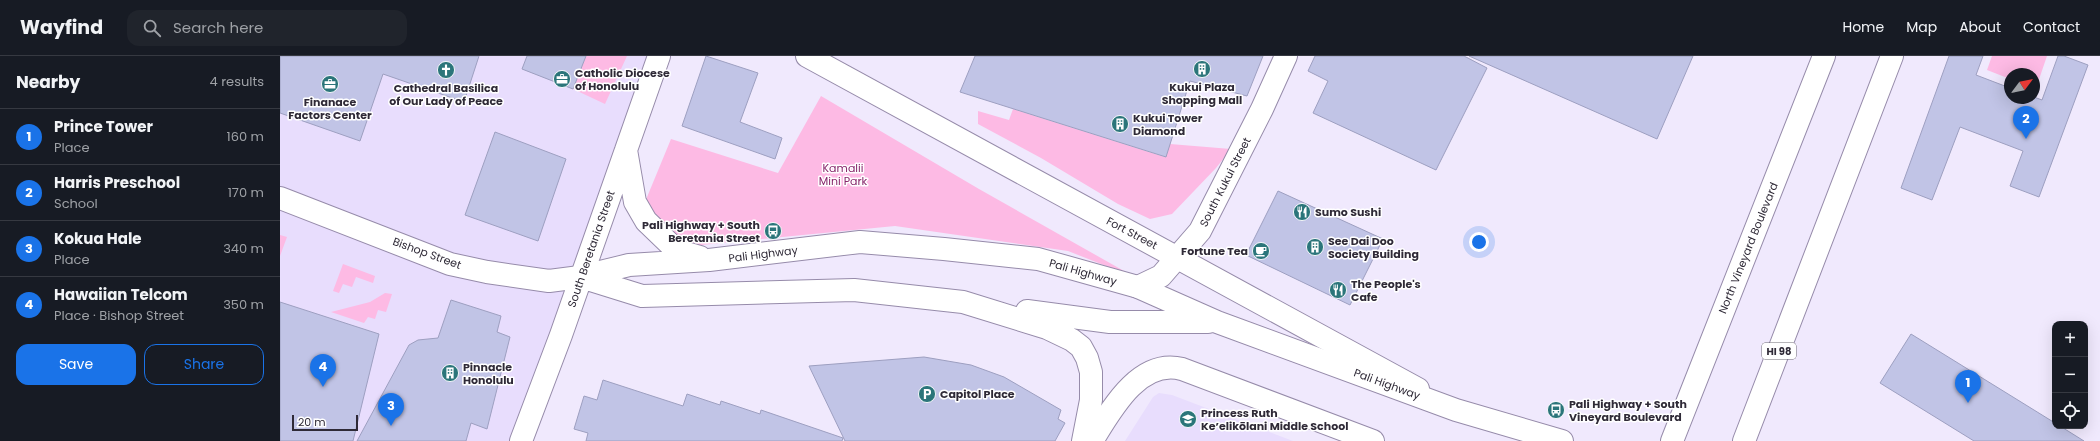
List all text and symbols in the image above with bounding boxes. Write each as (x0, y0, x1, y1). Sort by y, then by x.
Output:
search box (127, 10, 407, 46)
text: Wayfind (20, 14, 103, 41)
icon: search (141, 17, 163, 39)
text: Search here (173, 17, 263, 38)
text: Home (1842, 17, 1884, 37)
text: Map (1906, 17, 1937, 37)
text: About (1959, 17, 2001, 37)
text: Contact (2023, 17, 2080, 37)
building icon: Kukui Plaza Shopping Mall (1192, 59, 1212, 79)
church icon: Cathedral Basilica of Our Lady of Peace (436, 60, 456, 80)
place label: Catholic Diocese of Honolulu (575, 65, 670, 94)
north arrow (2004, 68, 2040, 104)
office icon: Catholic Diocese of Honolulu (552, 69, 572, 89)
text: Nearby (16, 70, 80, 94)
text: 4 results (210, 72, 264, 91)
office icon: Finanace Factors Center (320, 74, 340, 94)
place label: Kukui Plaza Shopping Mall (1162, 79, 1242, 108)
place label: Cathedral Basilica of Our Lady of Peace (389, 80, 503, 109)
place label: Finanace Factors Center (288, 94, 372, 123)
pin: 2 (2013, 106, 2039, 139)
place label: Kukui Tower Diamond (1133, 110, 1203, 139)
building icon: Kukui Tower Diamond (1110, 114, 1130, 134)
text: Prince Tower (54, 116, 153, 137)
text: 1 (27, 127, 31, 146)
text: 160 m (227, 127, 264, 146)
street label: South Kukui Street (1195, 134, 1255, 230)
text: Place (54, 138, 89, 157)
park label: Kamalii Mini Park (819, 160, 868, 189)
text: Harris Preschool (54, 172, 180, 193)
street label: North Vineyard Boulevard (1714, 180, 1782, 316)
text: 2 (25, 183, 33, 202)
text: 170 m (228, 183, 264, 202)
street label: South Beretania Street (563, 188, 619, 310)
text: School (54, 194, 98, 213)
restaurant icon: Sumo Sushi (1292, 202, 1312, 222)
place label: Sumo Sushi (1315, 204, 1381, 220)
street label: Fort Street (1104, 213, 1160, 253)
place label: Pali Highway + South Beretania Street (642, 217, 761, 246)
bus stop icon: Pali Highway + South Beretania Street (763, 221, 783, 241)
text: Kokua Hale (54, 228, 142, 249)
your location (1469, 232, 1489, 252)
street label: Bishop Street (391, 233, 463, 273)
place label: See Dai Doo Society Building (1328, 233, 1419, 262)
building icon: See Dai Doo Society Building (1305, 237, 1325, 257)
text: 3 (25, 239, 33, 258)
text: 340 m (223, 239, 264, 258)
cafe icon: Fortune Tea (1251, 241, 1271, 261)
street label: Pali Highway (727, 242, 799, 266)
place label: Fortune Tea (1181, 243, 1248, 259)
text: Place (54, 250, 89, 269)
street label: Pali Highway (1047, 255, 1119, 290)
place label: The People's Cafe (1351, 276, 1421, 305)
restaurant icon: The People's Cafe (1328, 280, 1348, 300)
text: Hawaiian Telcom (54, 284, 188, 305)
text: 4 (25, 295, 33, 314)
text: 350 m (223, 295, 264, 314)
text: Place · Bishop Street (54, 306, 184, 325)
map controls (2052, 321, 2088, 429)
button: + (2052, 321, 2088, 357)
road number: HI 98 (1762, 343, 1796, 359)
button: Save (16, 344, 136, 385)
button: Share (144, 344, 264, 385)
pin: 4 (310, 354, 336, 387)
button: − (2052, 357, 2088, 393)
place label: Pinnacle Honolulu (463, 359, 514, 388)
building icon: Pinnacle Honolulu (440, 363, 460, 383)
street label: Pali Highway (1352, 365, 1423, 404)
pin: 1 (1955, 370, 1981, 403)
parking icon: Capitol Place (917, 384, 937, 404)
place label: Capitol Place (940, 386, 1015, 402)
pin: 3 (378, 393, 404, 426)
button: locate (2052, 393, 2088, 429)
place label: Pali Highway + South Vineyard Boulevard (1569, 396, 1687, 425)
bus stop icon: Pali Highway + South Vineyard Boulevard (1546, 400, 1566, 420)
place label: Princess Ruth Ke’elikōlani Middle School (1201, 405, 1348, 434)
school or university icon: Princess Ruth Ke’elikōlani Middle School (1178, 409, 1198, 429)
scale bar (292, 413, 358, 432)
text: 20 m (298, 414, 326, 430)

